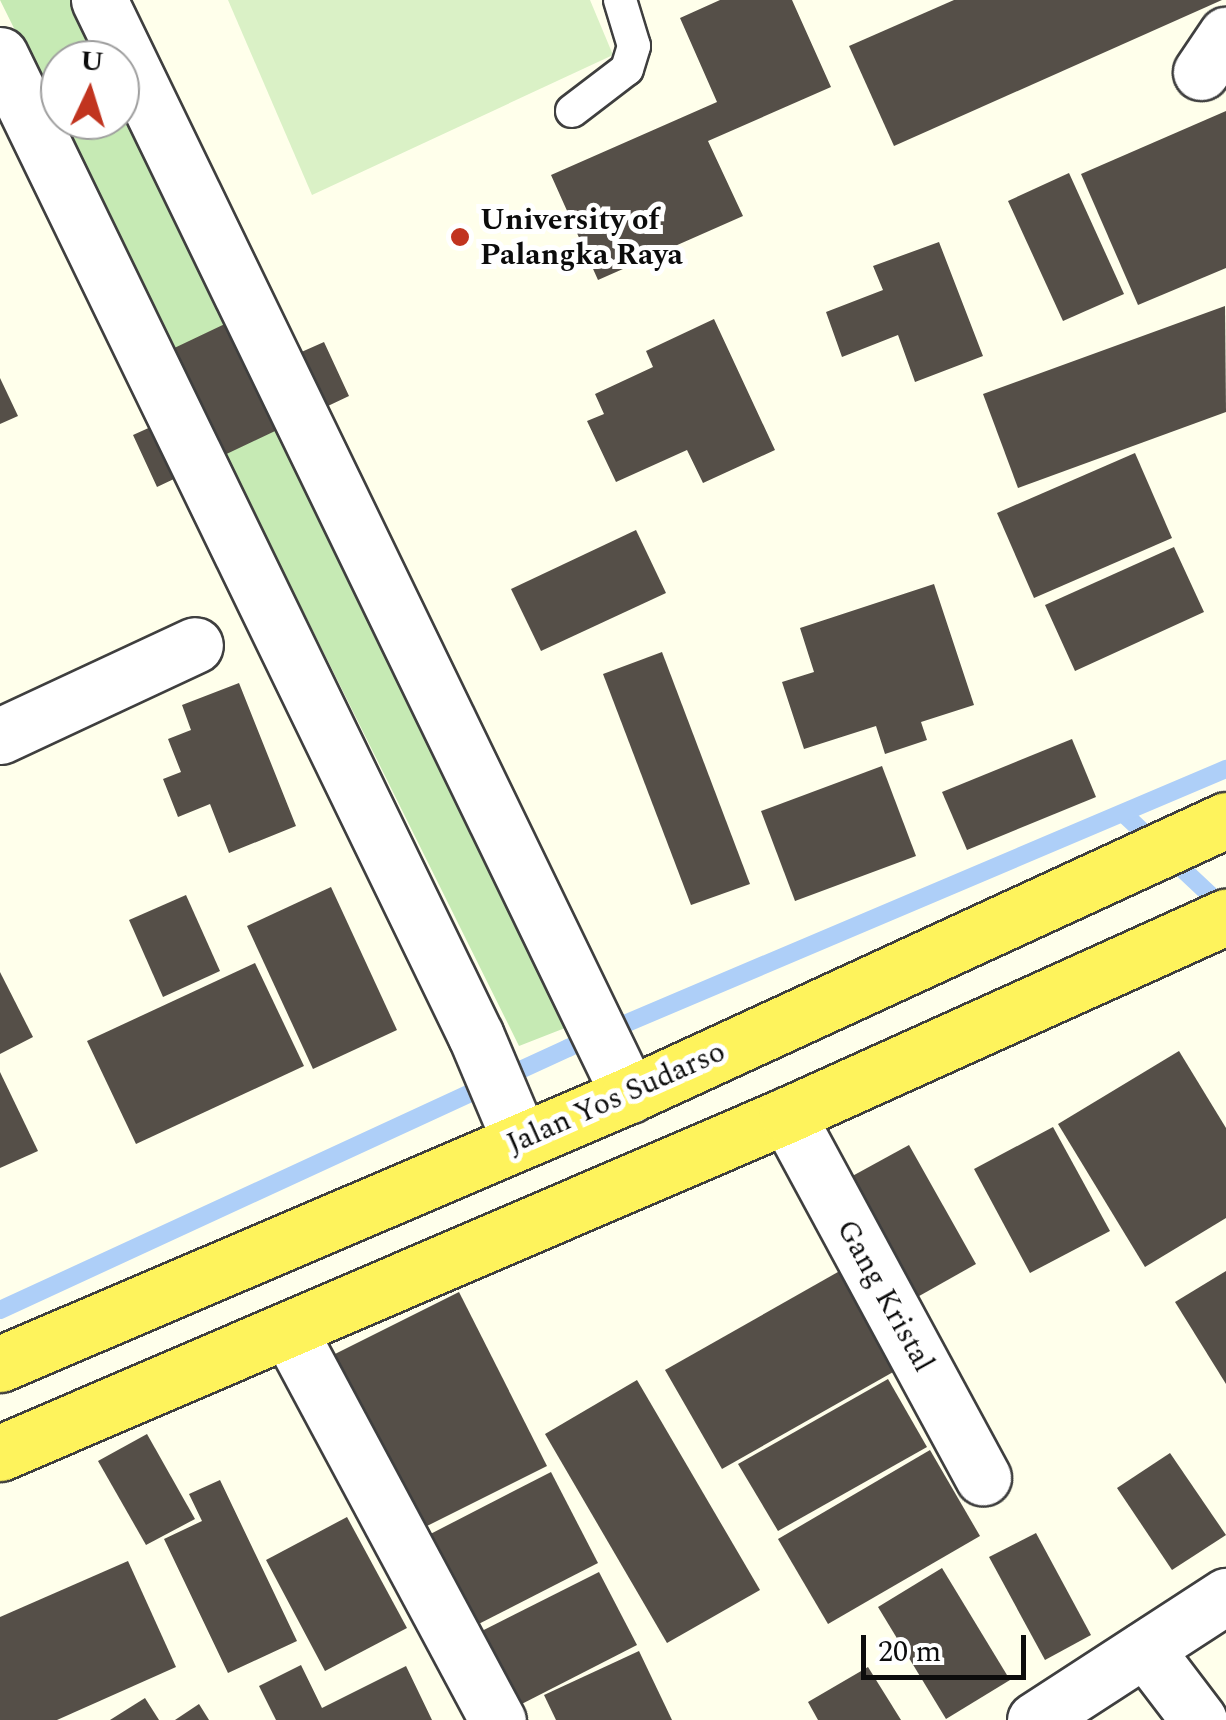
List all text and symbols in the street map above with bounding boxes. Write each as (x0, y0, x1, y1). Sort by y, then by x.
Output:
text: U (79, 39, 105, 84)
north arrow (40, 40, 140, 140)
place label: University of Palangka Raya (480, 202, 683, 272)
marker: University of Palangka Raya (449, 226, 471, 248)
street label: Jalan Yos Sudarso (501, 1034, 731, 1162)
street label: Gang Kristal (828, 1214, 942, 1378)
scale bar (866, 1615, 1031, 1677)
text: 20 m (878, 1629, 941, 1675)

